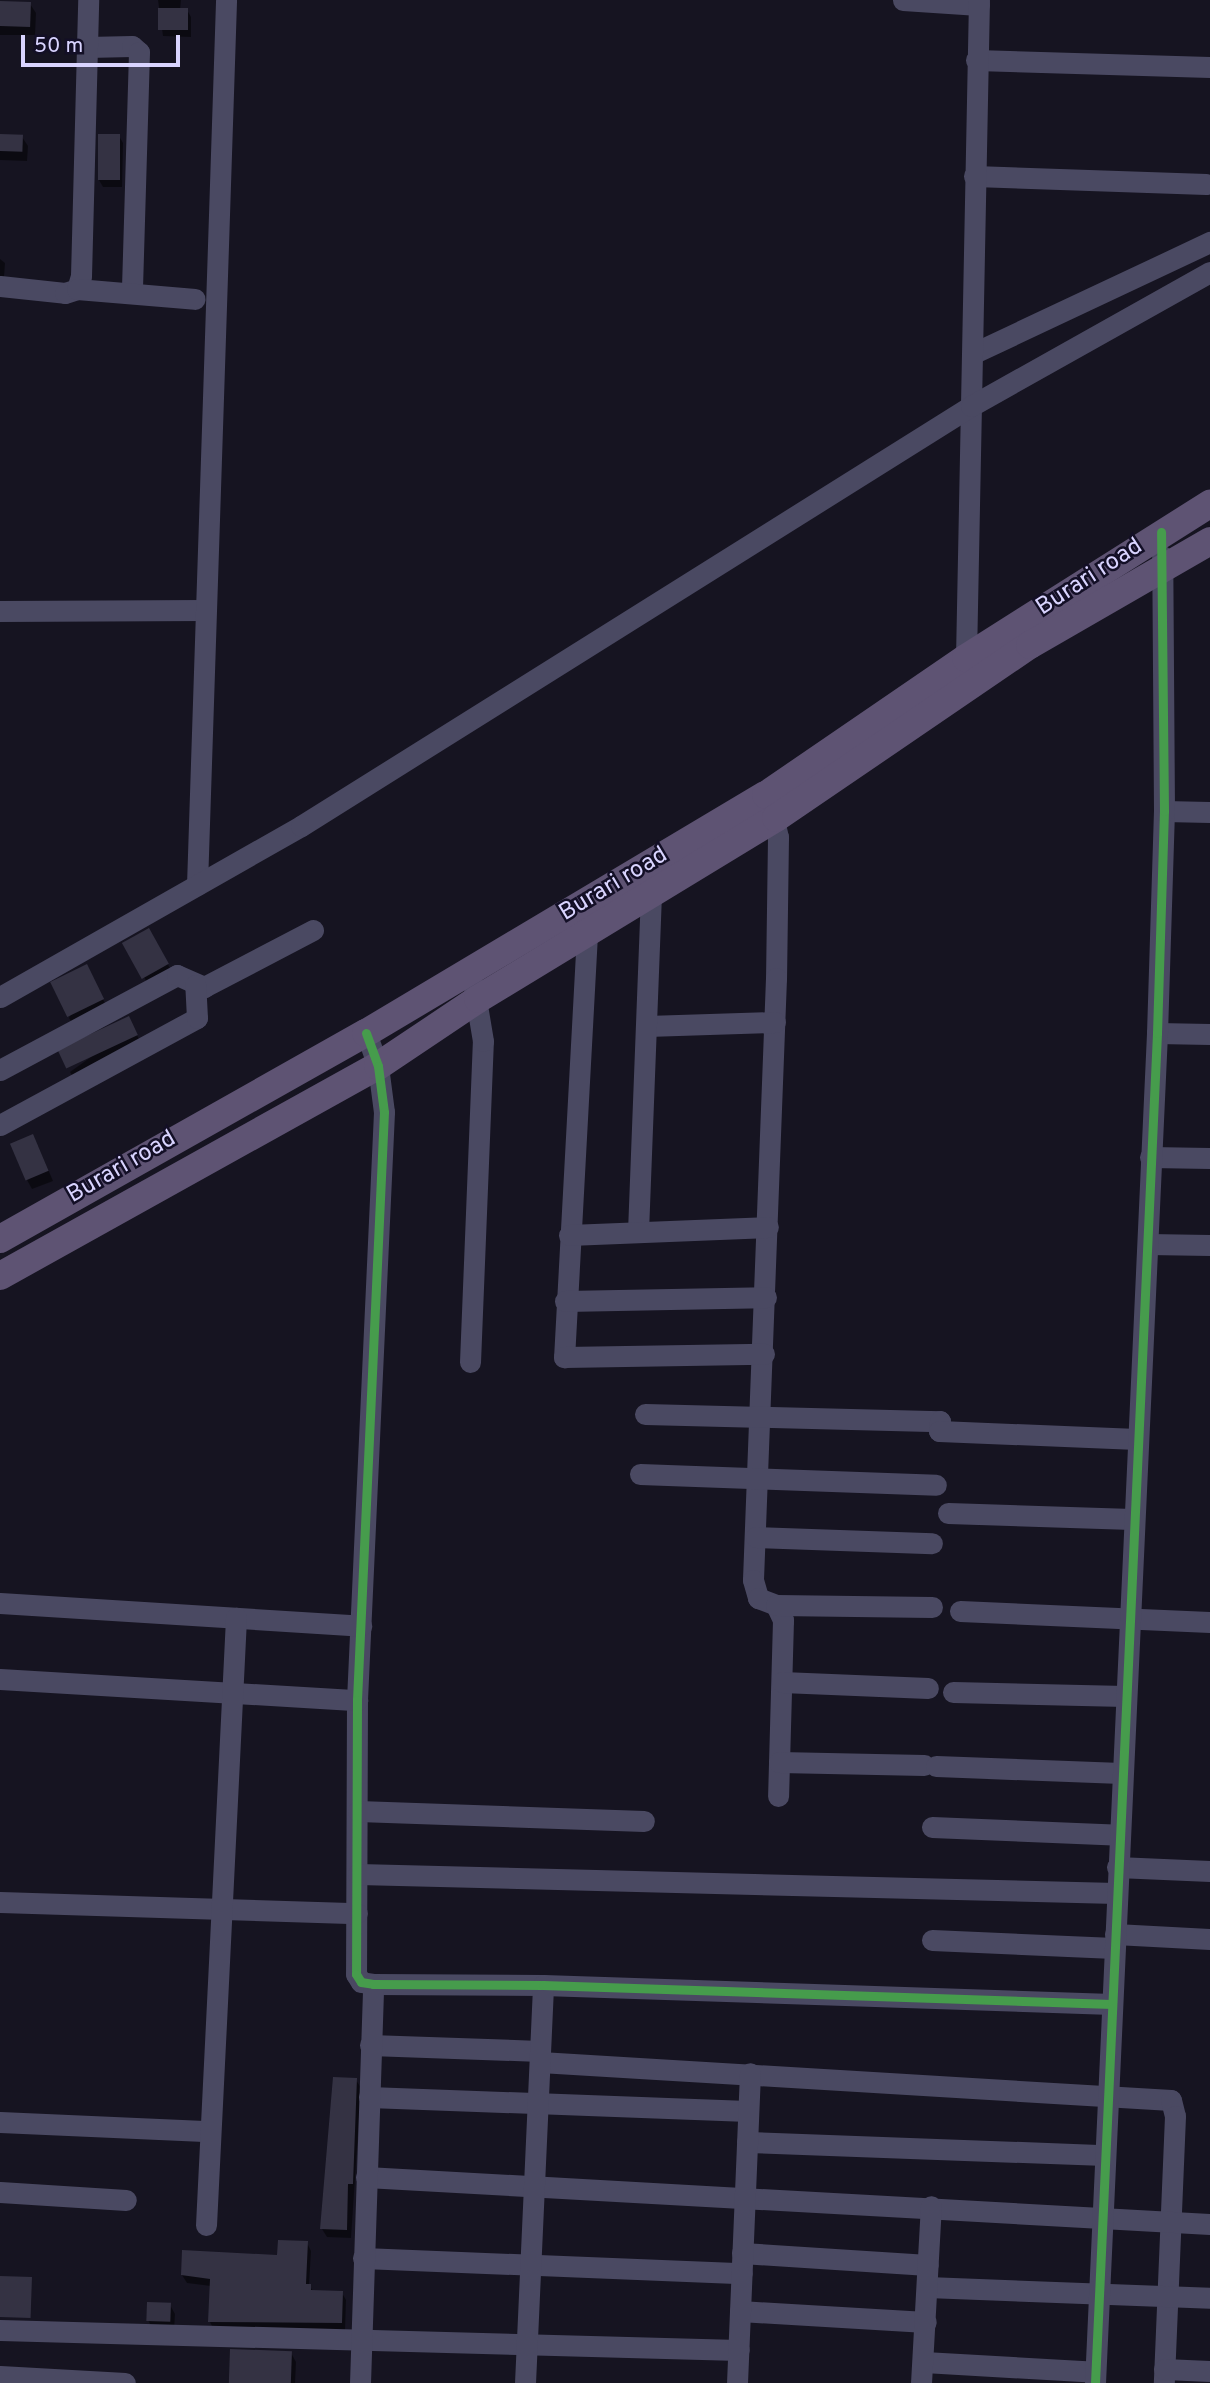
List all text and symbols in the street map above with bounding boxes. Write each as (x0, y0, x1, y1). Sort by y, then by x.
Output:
scale bar (24, 21, 184, 65)
text: 50 m (34, 33, 83, 60)
street label: Burari road (1031, 533, 1149, 623)
street label: Burari road (555, 841, 673, 929)
street label: Burari road (62, 1125, 182, 1211)

